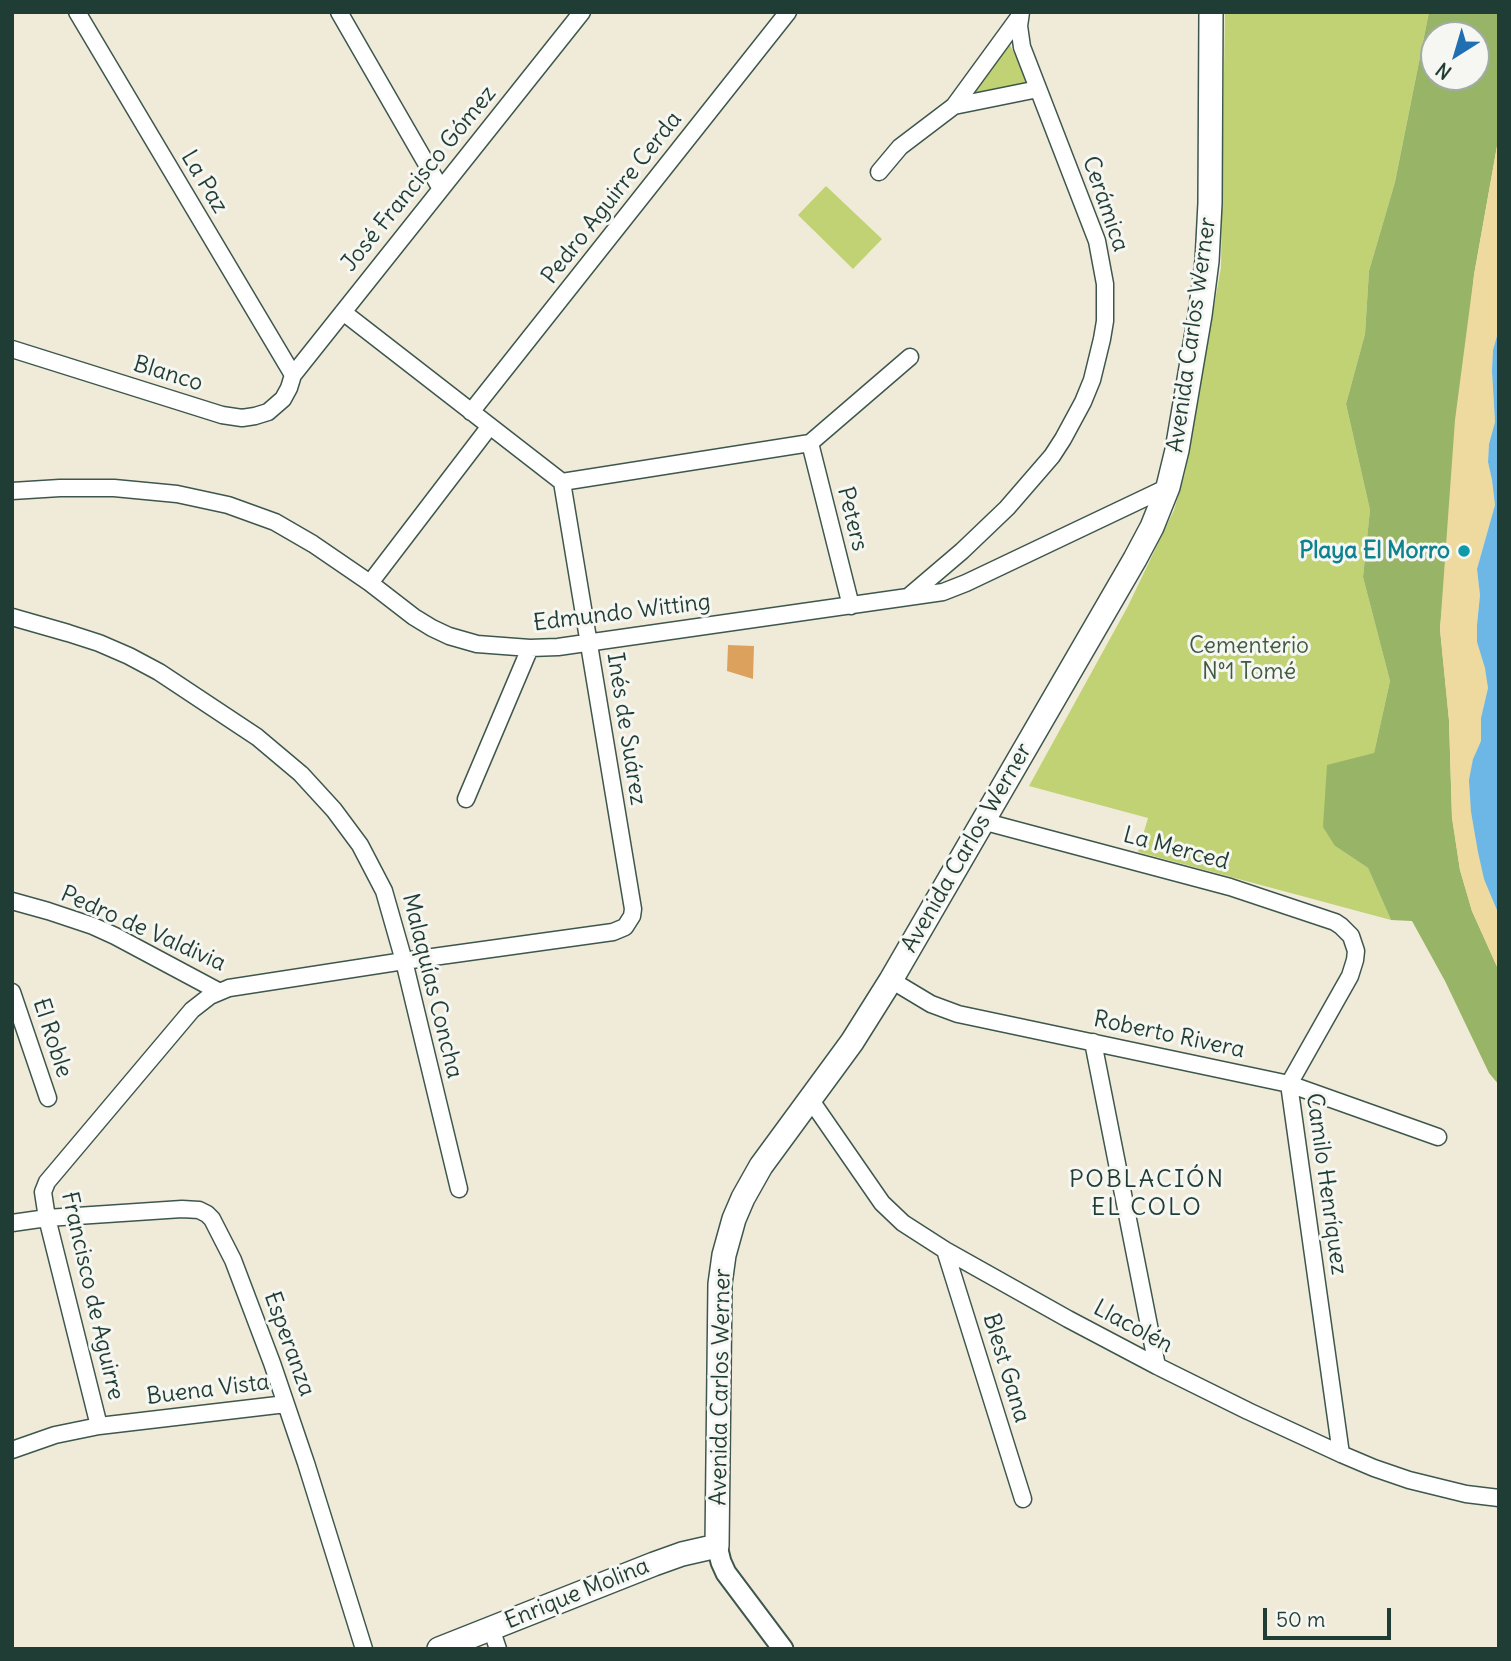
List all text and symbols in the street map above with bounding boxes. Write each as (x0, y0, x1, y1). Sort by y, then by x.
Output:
north arrow (1420, 21, 1490, 91)
text: N (1431, 58, 1456, 85)
street label: José Francisco Gómez (336, 81, 502, 277)
street label: Pedro Aguirre Cerda (536, 106, 688, 290)
street label: La Paz (175, 146, 233, 218)
street label: Cerámica (1076, 153, 1134, 255)
street label: Avenida Carlos Werner (1162, 216, 1222, 454)
street label: Blanco (130, 350, 206, 398)
street label: Peters (831, 484, 873, 554)
place label: Playa El Morro (1299, 537, 1450, 565)
marker: Playa El Morro (1456, 543, 1472, 559)
street label: Edmundo Witting (532, 588, 712, 638)
park label: Cementerio N°1 Tomé (1189, 632, 1309, 686)
street label: Inés de Suárez (600, 651, 652, 807)
street label: Avenida Carlos Werner (896, 738, 1038, 958)
street label: La Merced (1120, 822, 1232, 876)
street label: Pedro de Valdivia (56, 880, 230, 978)
street label: Malaquías Concha (396, 891, 468, 1081)
street label: El Roble (26, 995, 78, 1081)
street label: Roberto Rivera (1091, 1006, 1247, 1064)
street label: Camilo Henríquez (1300, 1091, 1352, 1277)
district label: POBLACIÓN EL COLO (1070, 1166, 1224, 1222)
street label: Francisco de Aguirre (55, 1189, 129, 1403)
street label: Avenida Carlos Werner (705, 1268, 737, 1506)
street label: Esperanza (257, 1288, 321, 1400)
street label: Llacolén (1089, 1295, 1177, 1359)
street label: Blest Gana (976, 1310, 1036, 1426)
street label: Buena Vista (145, 1369, 271, 1411)
street label: Enrique Molina (501, 1552, 653, 1636)
scale bar (1266, 1594, 1394, 1638)
text: 50 m (1276, 1606, 1325, 1633)

